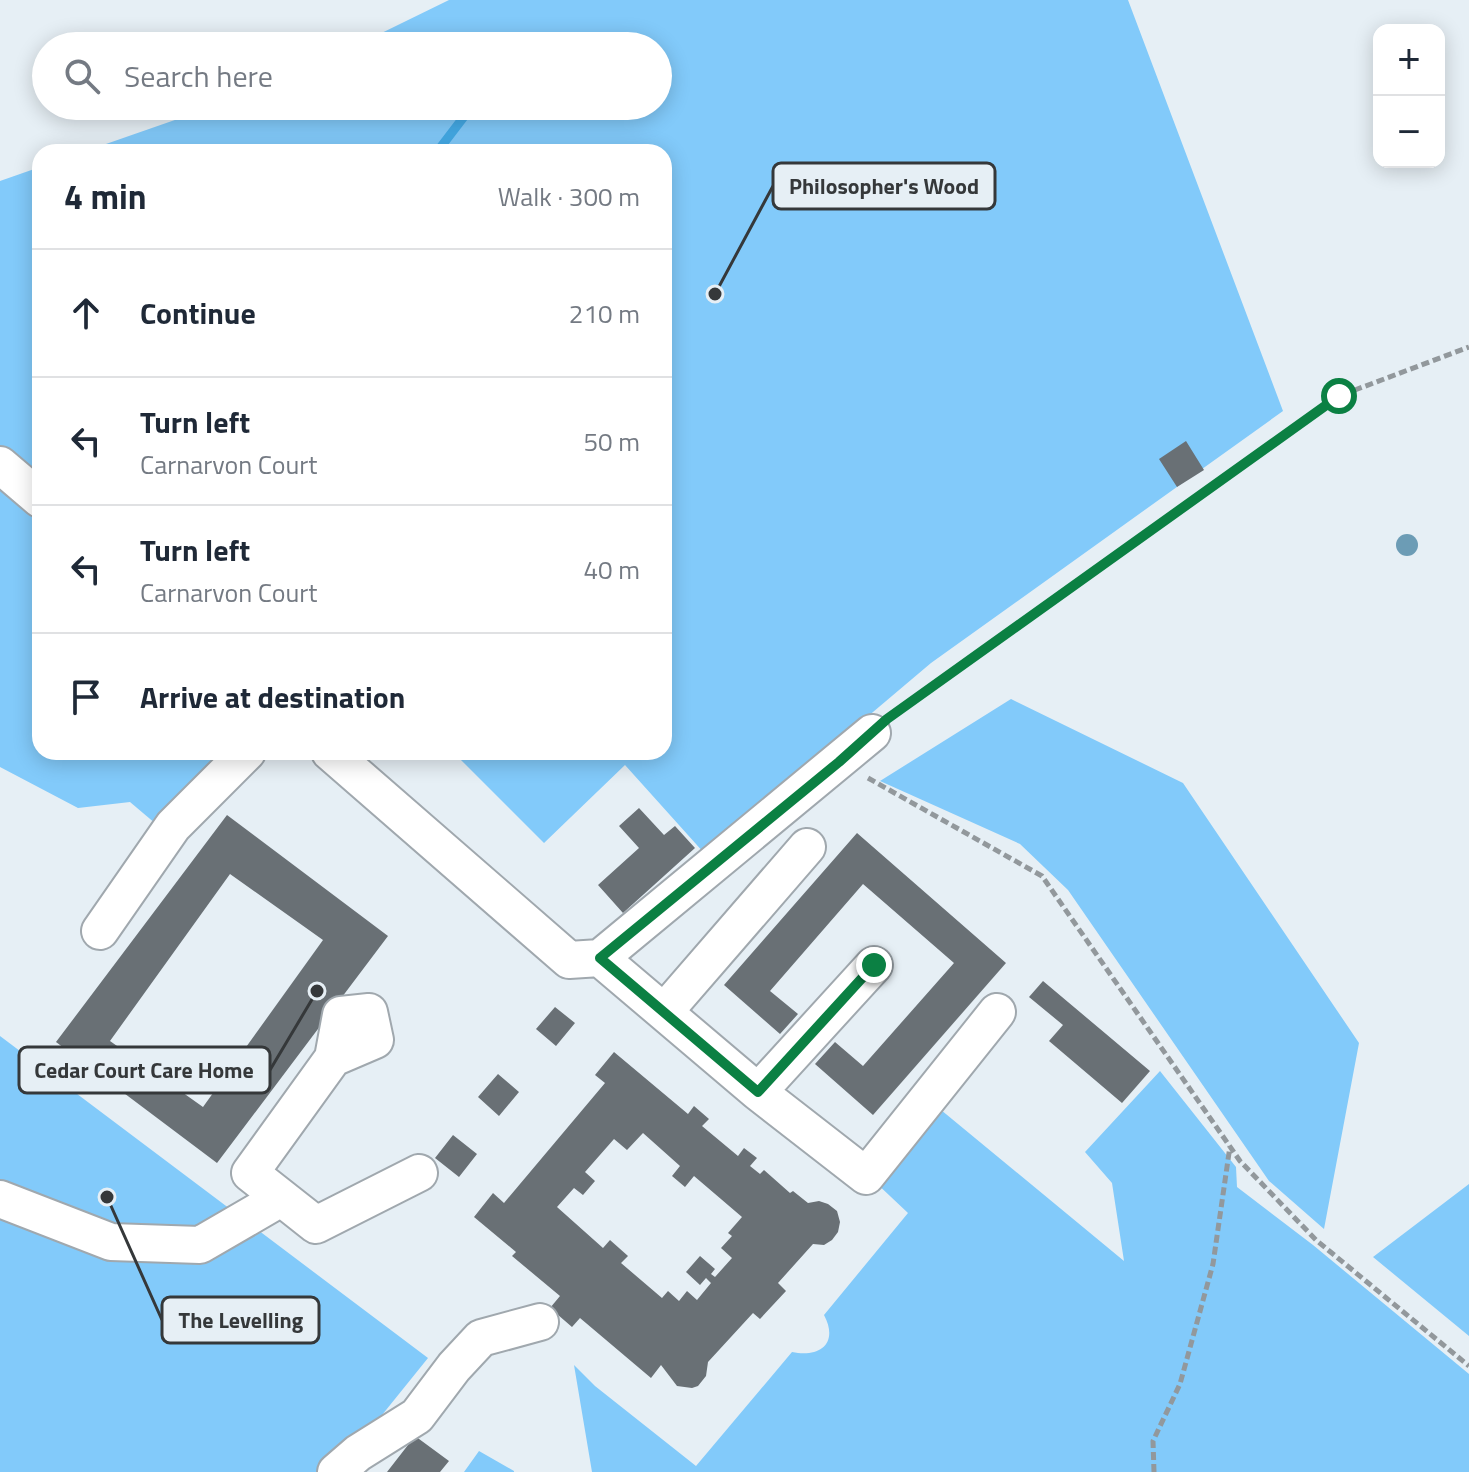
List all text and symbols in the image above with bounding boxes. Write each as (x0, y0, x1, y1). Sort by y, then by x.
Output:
map controls (1373, 24, 1445, 168)
button: + (1373, 24, 1445, 96)
search box (32, 32, 672, 120)
text: Search here (124, 53, 273, 99)
icon: search (60, 54, 104, 98)
button: − (1373, 96, 1445, 168)
callout: Philosopher's Wood (773, 163, 995, 209)
text: Philosopher's Wood (789, 169, 979, 203)
text: 4 min (64, 170, 147, 222)
text: Walk · 300 m (498, 177, 640, 216)
text: Continue (140, 290, 256, 336)
icon: ahead (64, 291, 108, 335)
text: 210 m (569, 294, 640, 333)
route start (1321, 378, 1357, 414)
text: Turn left (140, 399, 250, 445)
icon: left (64, 419, 108, 463)
text: 50 m (583, 422, 640, 461)
text: Carnarvon Court (140, 445, 317, 484)
text: Turn left (140, 527, 250, 573)
icon: left (64, 547, 108, 591)
text: 40 m (583, 550, 640, 589)
text: Carnarvon Court (140, 573, 317, 612)
text: Arrive at destination (140, 674, 405, 720)
icon: arrive (64, 675, 108, 719)
route end (856, 947, 892, 983)
callout: Cedar Court Care Home (19, 1047, 270, 1093)
text: Cedar Court Care Home (34, 1053, 254, 1087)
callout: The Levelling (162, 1297, 319, 1343)
text: The Levelling (179, 1303, 304, 1337)

